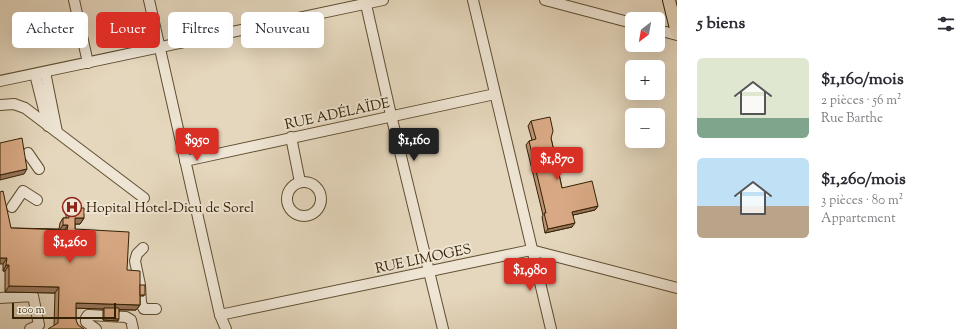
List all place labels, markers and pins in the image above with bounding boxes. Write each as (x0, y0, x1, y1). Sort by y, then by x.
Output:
pin: $950 (173, 128, 221, 162)
pin: $1,160 (381, 128, 447, 162)
pin: $1,870 (524, 147, 590, 181)
hospital icon: Hopital Hotel-Dieu de Sorel (61, 196, 83, 218)
place label: Hopital Hotel-Dieu de Sorel (86, 199, 254, 219)
pin: $1,260 (37, 230, 103, 264)
pin: $1,980 (497, 258, 563, 292)

